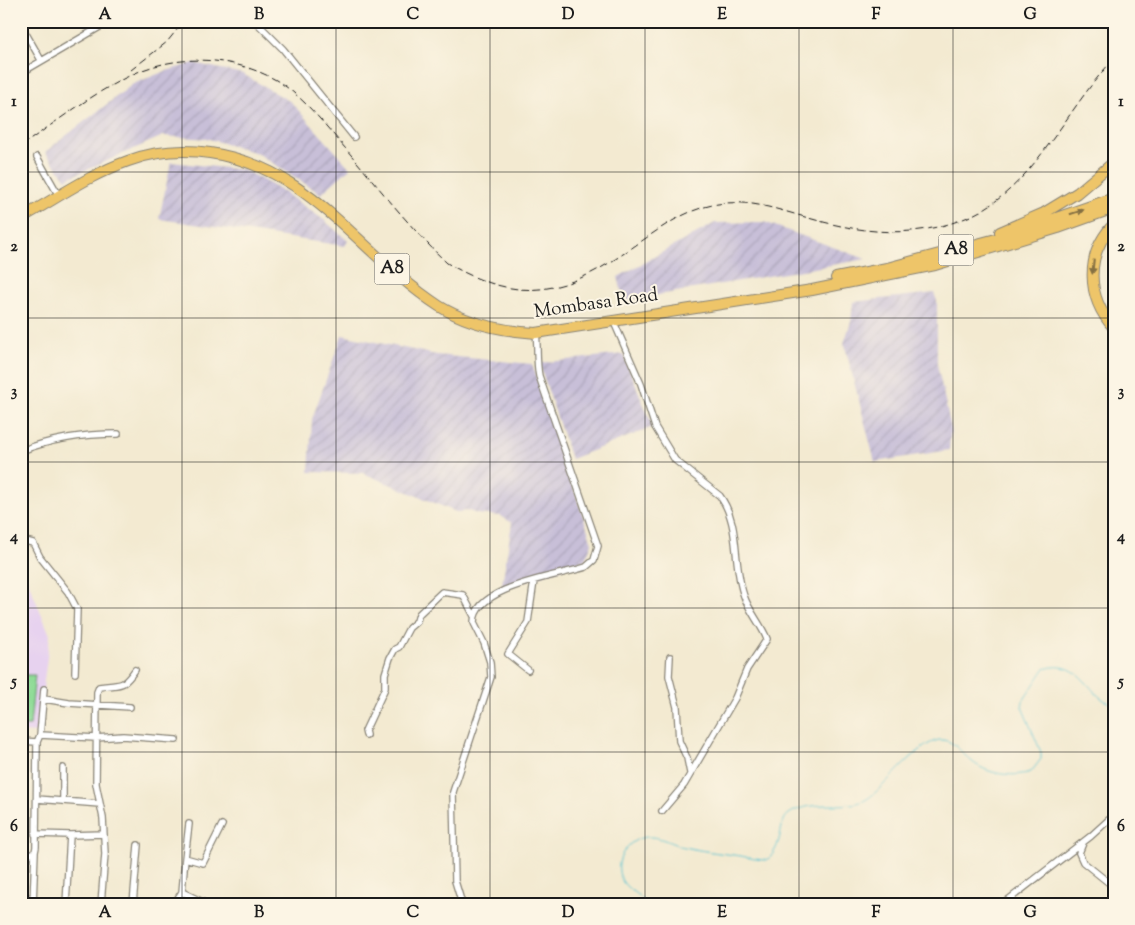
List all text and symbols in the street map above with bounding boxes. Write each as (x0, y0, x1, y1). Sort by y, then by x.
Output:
text: A (99, 4, 112, 27)
text: B (254, 4, 264, 27)
text: C (407, 4, 420, 27)
text: D (562, 4, 575, 27)
text: E (717, 4, 727, 27)
text: F (872, 4, 881, 27)
text: G (1023, 4, 1037, 27)
text: 1 (11, 91, 17, 114)
text: 1 (1118, 91, 1124, 114)
one-way arrow (1070, 208, 1085, 216)
road number: A8 (938, 234, 974, 266)
text: 2 (10, 236, 18, 259)
text: 2 (1117, 236, 1125, 259)
road number: A8 (374, 253, 410, 284)
one-way arrow (1088, 259, 1096, 275)
street label: Mombasa Road (532, 282, 660, 326)
text: 3 (11, 381, 18, 404)
text: 3 (1118, 381, 1125, 404)
text: 4 (9, 526, 18, 549)
text: 4 (1116, 526, 1125, 549)
text: 5 (9, 671, 17, 694)
text: 5 (1116, 671, 1124, 694)
text: 6 (10, 816, 18, 839)
text: 6 (1117, 816, 1125, 839)
text: A (99, 902, 112, 925)
text: B (254, 902, 264, 925)
text: C (407, 902, 420, 925)
text: D (562, 902, 575, 925)
text: E (717, 902, 727, 925)
text: F (872, 902, 881, 925)
text: G (1023, 902, 1037, 925)

